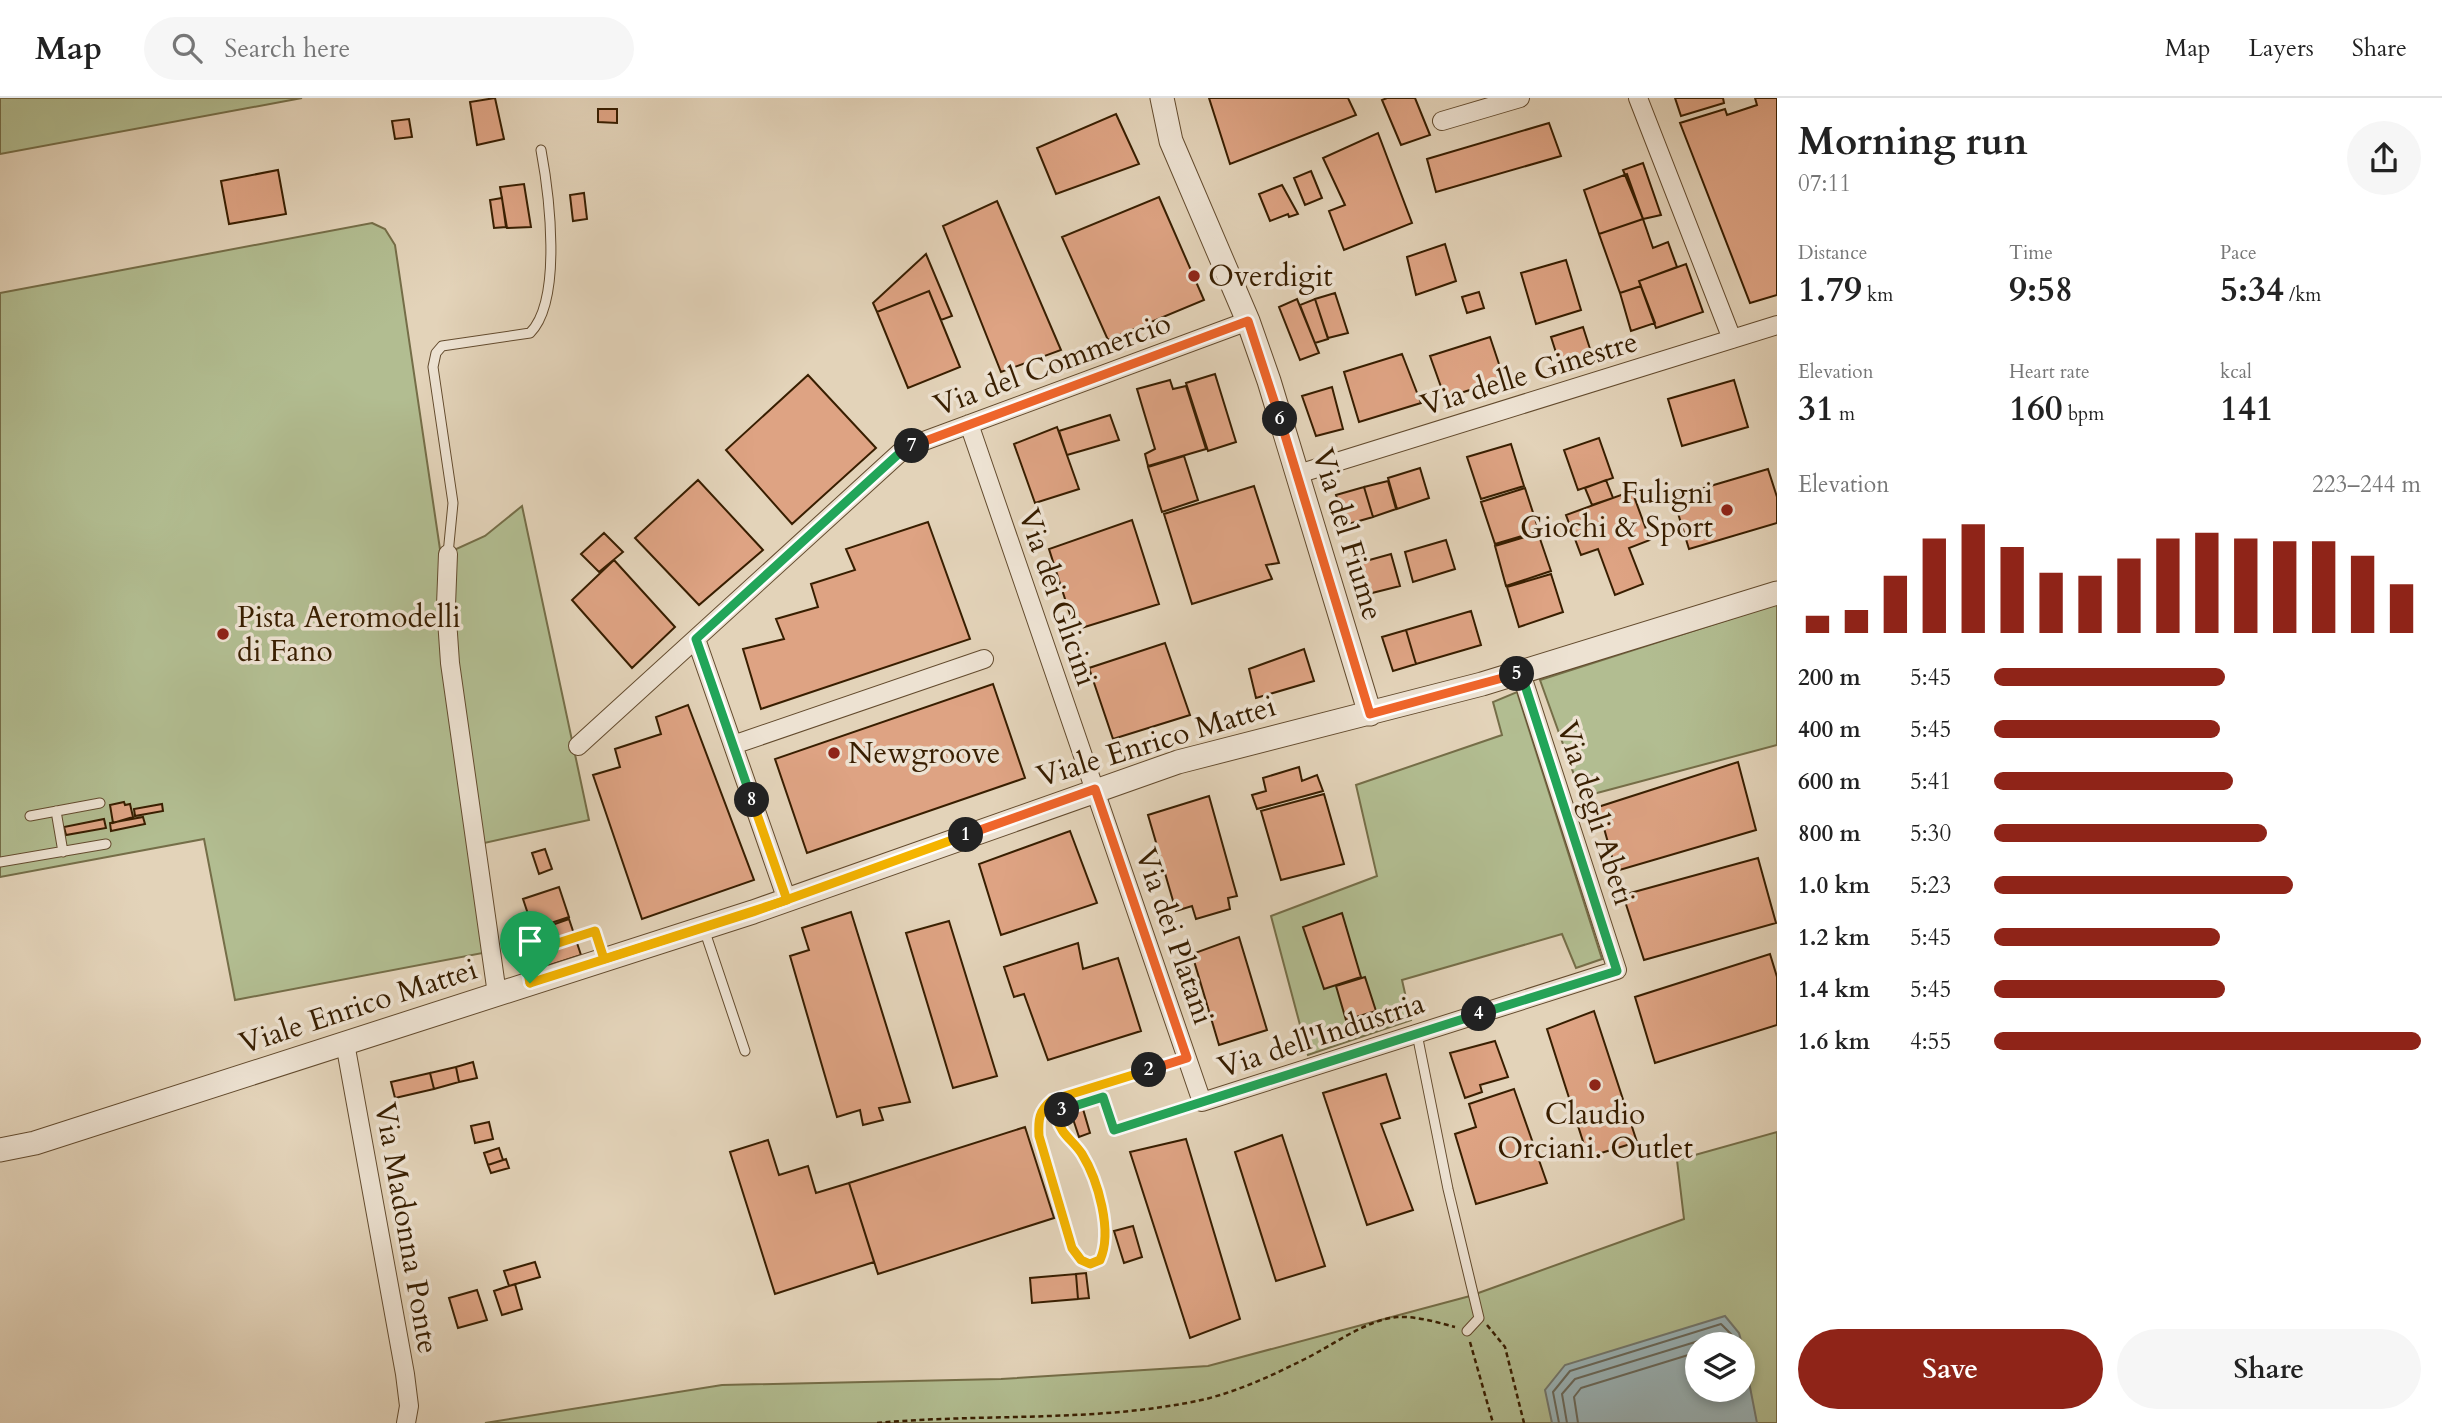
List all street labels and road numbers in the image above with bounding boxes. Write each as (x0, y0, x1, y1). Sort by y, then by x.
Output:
street label: Via del Commercio (928, 303, 1176, 426)
street label: Via delle Ginestre (1416, 321, 1643, 426)
street label: Via del Fiume (1302, 443, 1393, 625)
street label: Via dei Glicini (1008, 503, 1107, 691)
street label: Viale Enrico Mattei (1032, 686, 1281, 797)
street label: Via degli Abeti (1547, 716, 1645, 910)
street label: Via dei Platani (1125, 843, 1224, 1030)
street label: Viale Enrico Mattei (234, 949, 482, 1064)
street label: Via dell'Industria (1213, 983, 1430, 1088)
street label: Via Madonna Ponte (364, 1099, 449, 1357)

